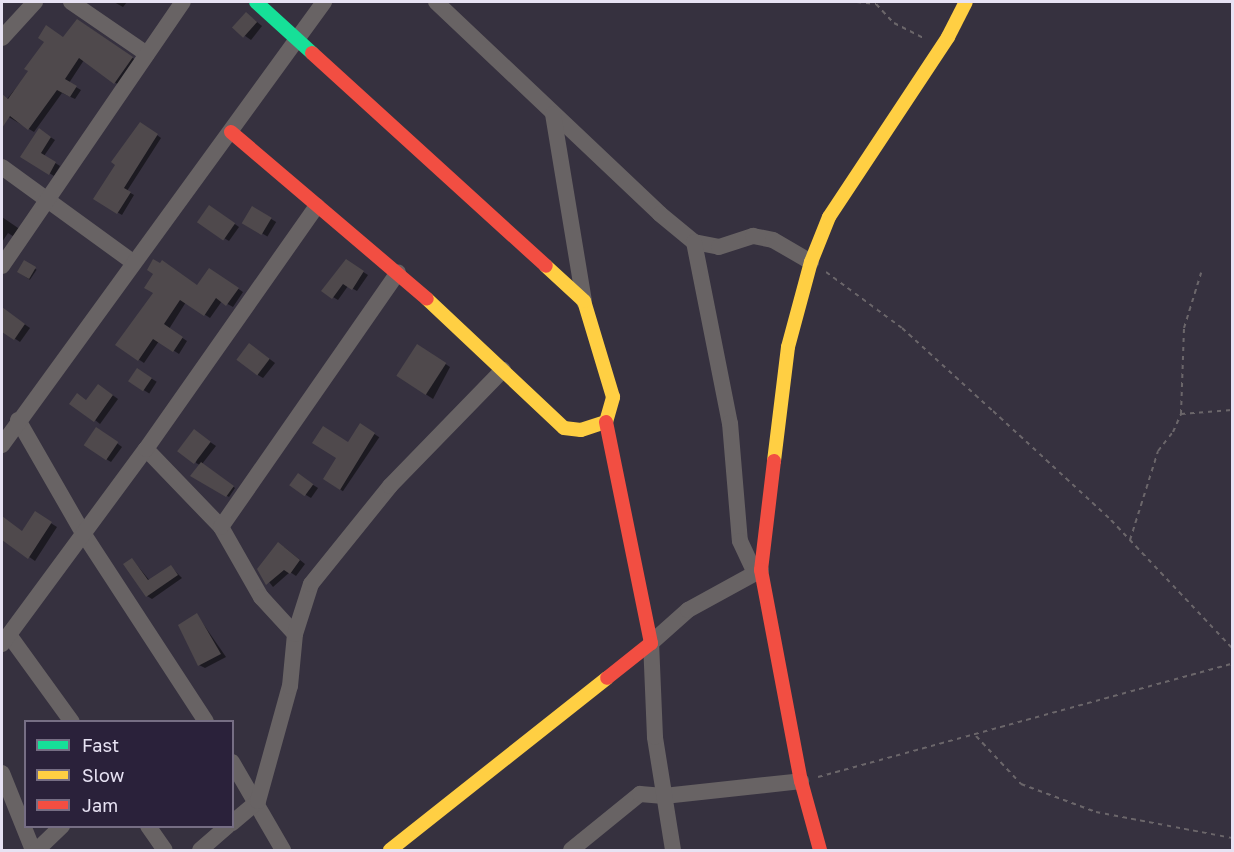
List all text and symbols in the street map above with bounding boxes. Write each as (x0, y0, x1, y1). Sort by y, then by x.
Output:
legend (24, 720, 234, 828)
text: Fast (82, 734, 119, 756)
text: Slow (82, 764, 124, 786)
text: Jam (82, 794, 118, 816)

